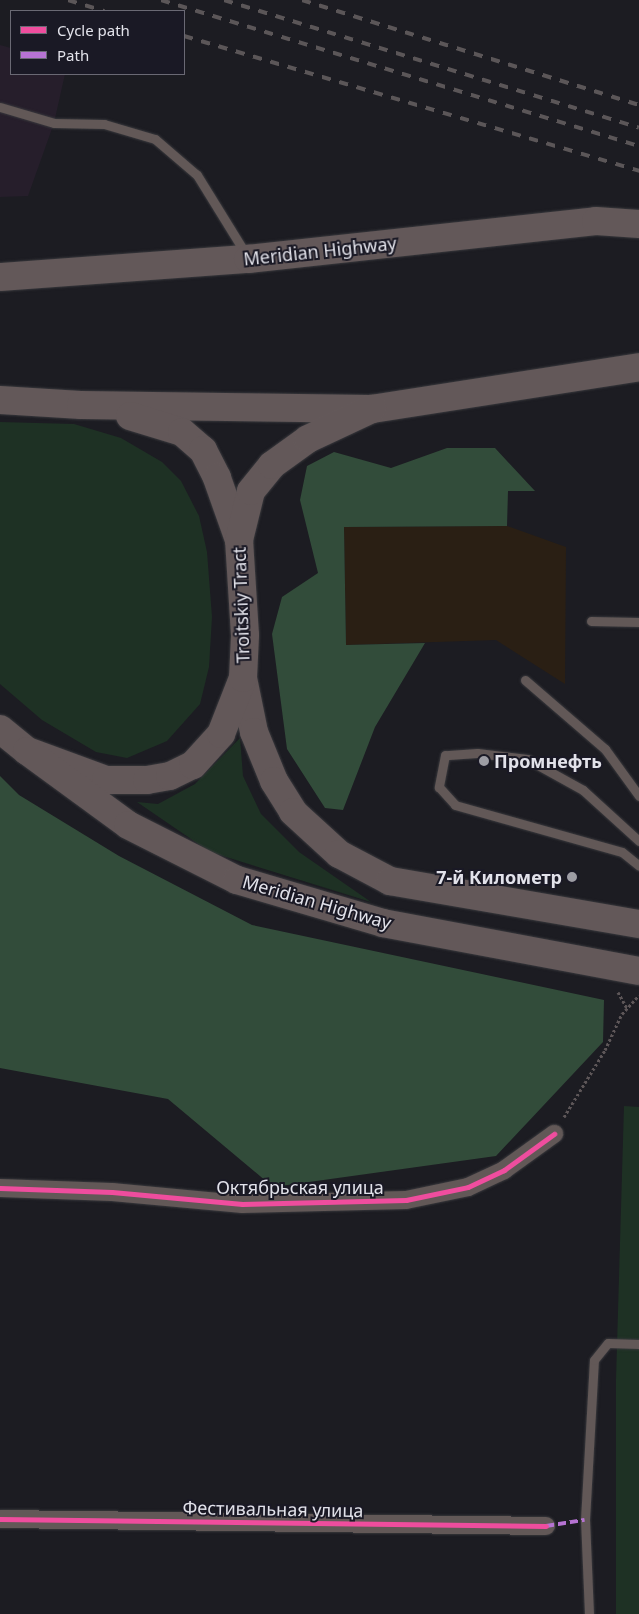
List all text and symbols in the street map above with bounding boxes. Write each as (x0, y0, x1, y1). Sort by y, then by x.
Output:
legend (10, 10, 185, 75)
text: Cycle path (57, 20, 130, 40)
text: Path (57, 45, 89, 65)
street label: Meridian Highway (242, 232, 398, 270)
street label: Troitskiy Tract (228, 546, 254, 664)
place label: Промнефть (494, 750, 602, 772)
marker: Промнефть (478, 755, 490, 767)
place label: 7-й Километр (436, 866, 562, 888)
street label: Meridian Highway (240, 870, 394, 934)
marker: 7-й Километр (566, 871, 578, 883)
street label: Октябрьская улица (216, 1176, 384, 1198)
street label: Фестивальная улица (182, 1497, 364, 1521)

